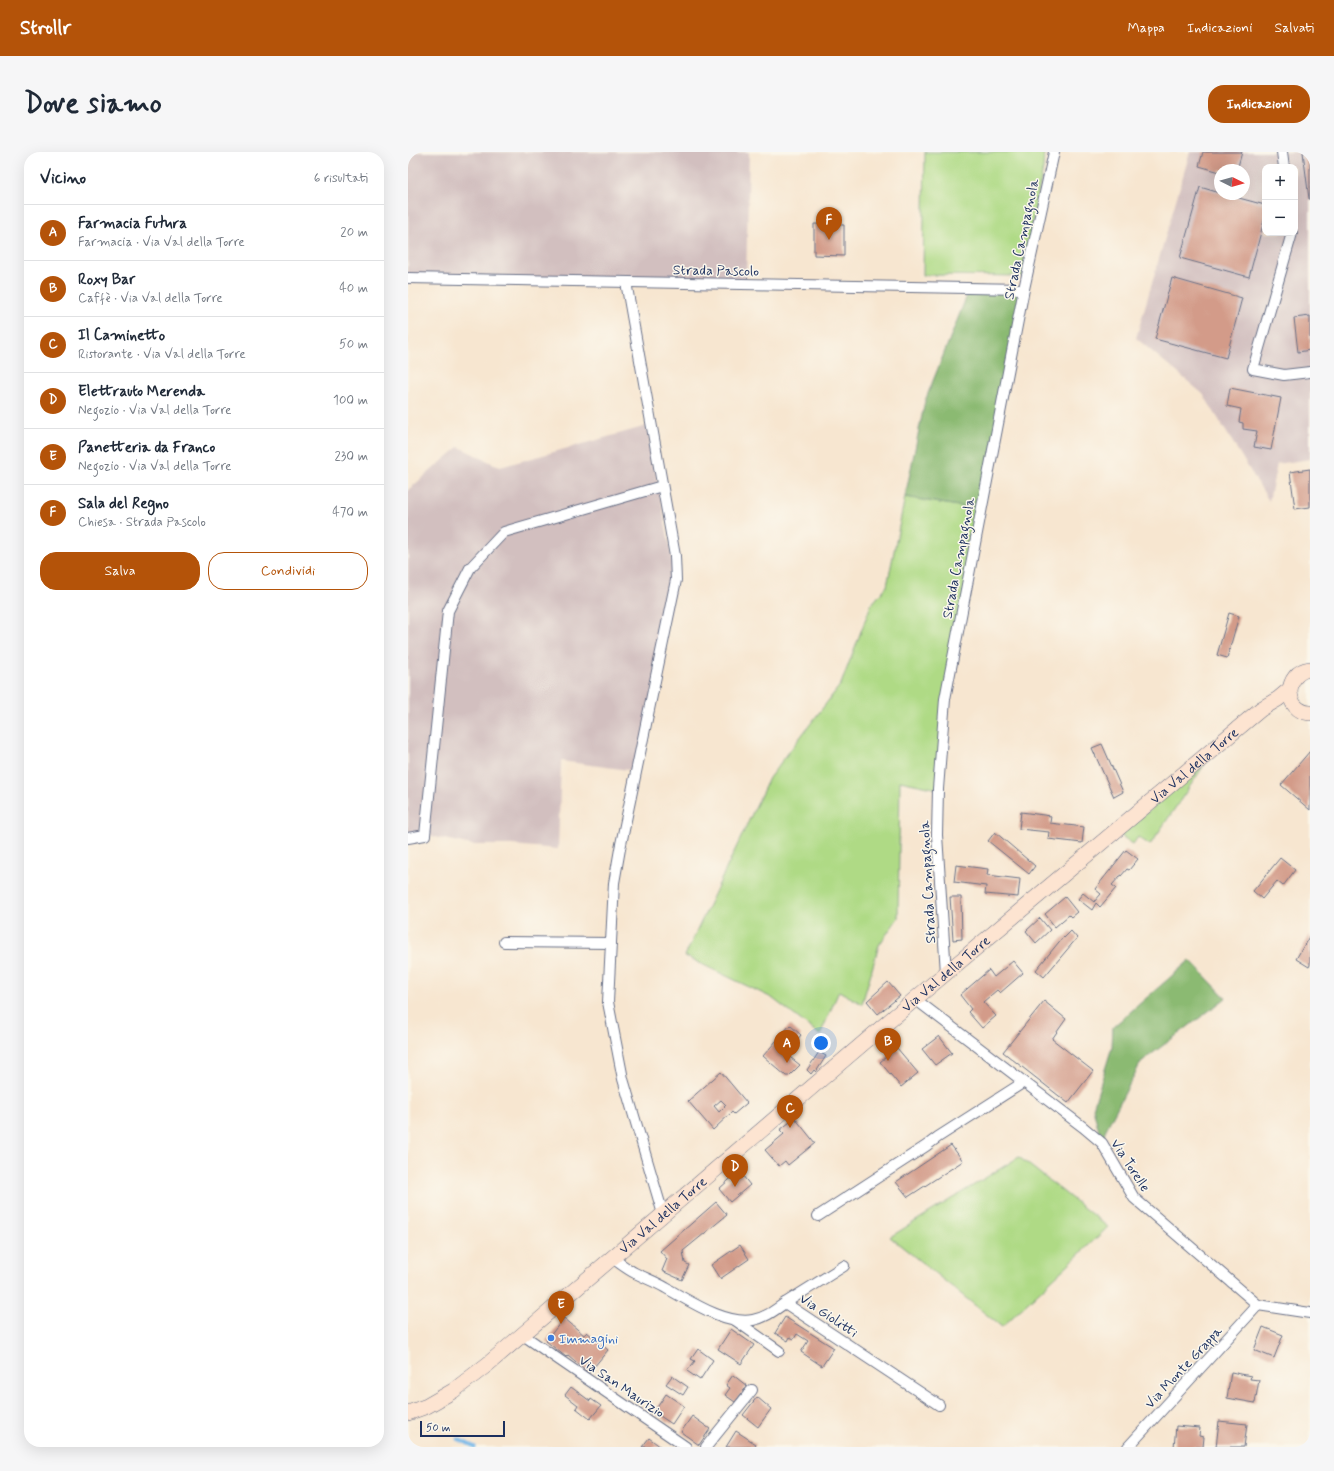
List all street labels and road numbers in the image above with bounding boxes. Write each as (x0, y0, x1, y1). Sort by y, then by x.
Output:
street label: Strada Campagnola (1000, 177, 1046, 302)
street label: Strada Pascolo (673, 261, 759, 281)
street label: Strada Campagnola (938, 496, 982, 621)
street label: Via Val della Torre (1146, 724, 1243, 808)
street label: Strada Campagnola (916, 819, 942, 944)
street label: Via Val della Torre (898, 932, 994, 1017)
street label: Via Torelle (1106, 1136, 1154, 1195)
street label: Via Val della Torre (615, 1173, 711, 1258)
street label: Via Giolitti (796, 1290, 861, 1342)
street label: Via Monte Grappa (1141, 1322, 1227, 1413)
street label: Via San Maurizio (575, 1352, 668, 1422)

